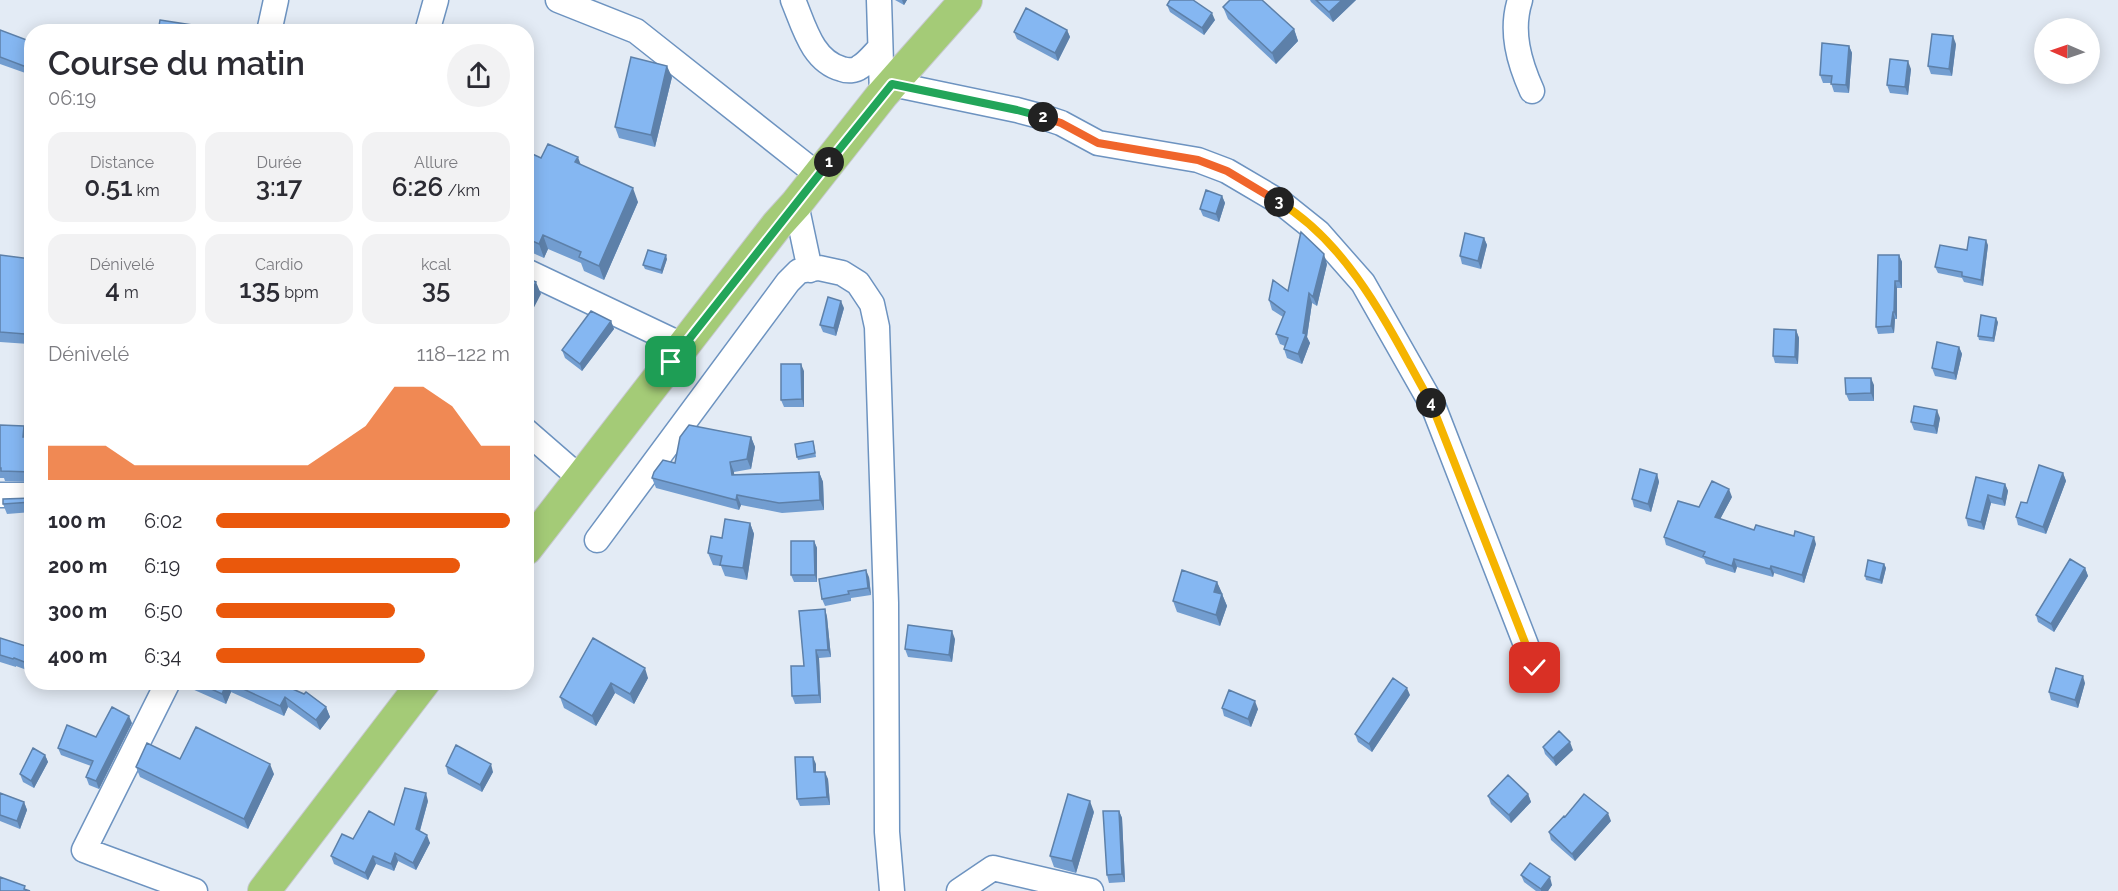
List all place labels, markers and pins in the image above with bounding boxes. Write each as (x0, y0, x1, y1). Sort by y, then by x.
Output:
pin: 2 (1028, 102, 1058, 132)
pin: 1 (814, 147, 844, 177)
pin: 3 (1264, 187, 1294, 217)
pin (645, 336, 696, 387)
pin: 4 (1416, 388, 1446, 418)
pin (1509, 642, 1560, 693)

